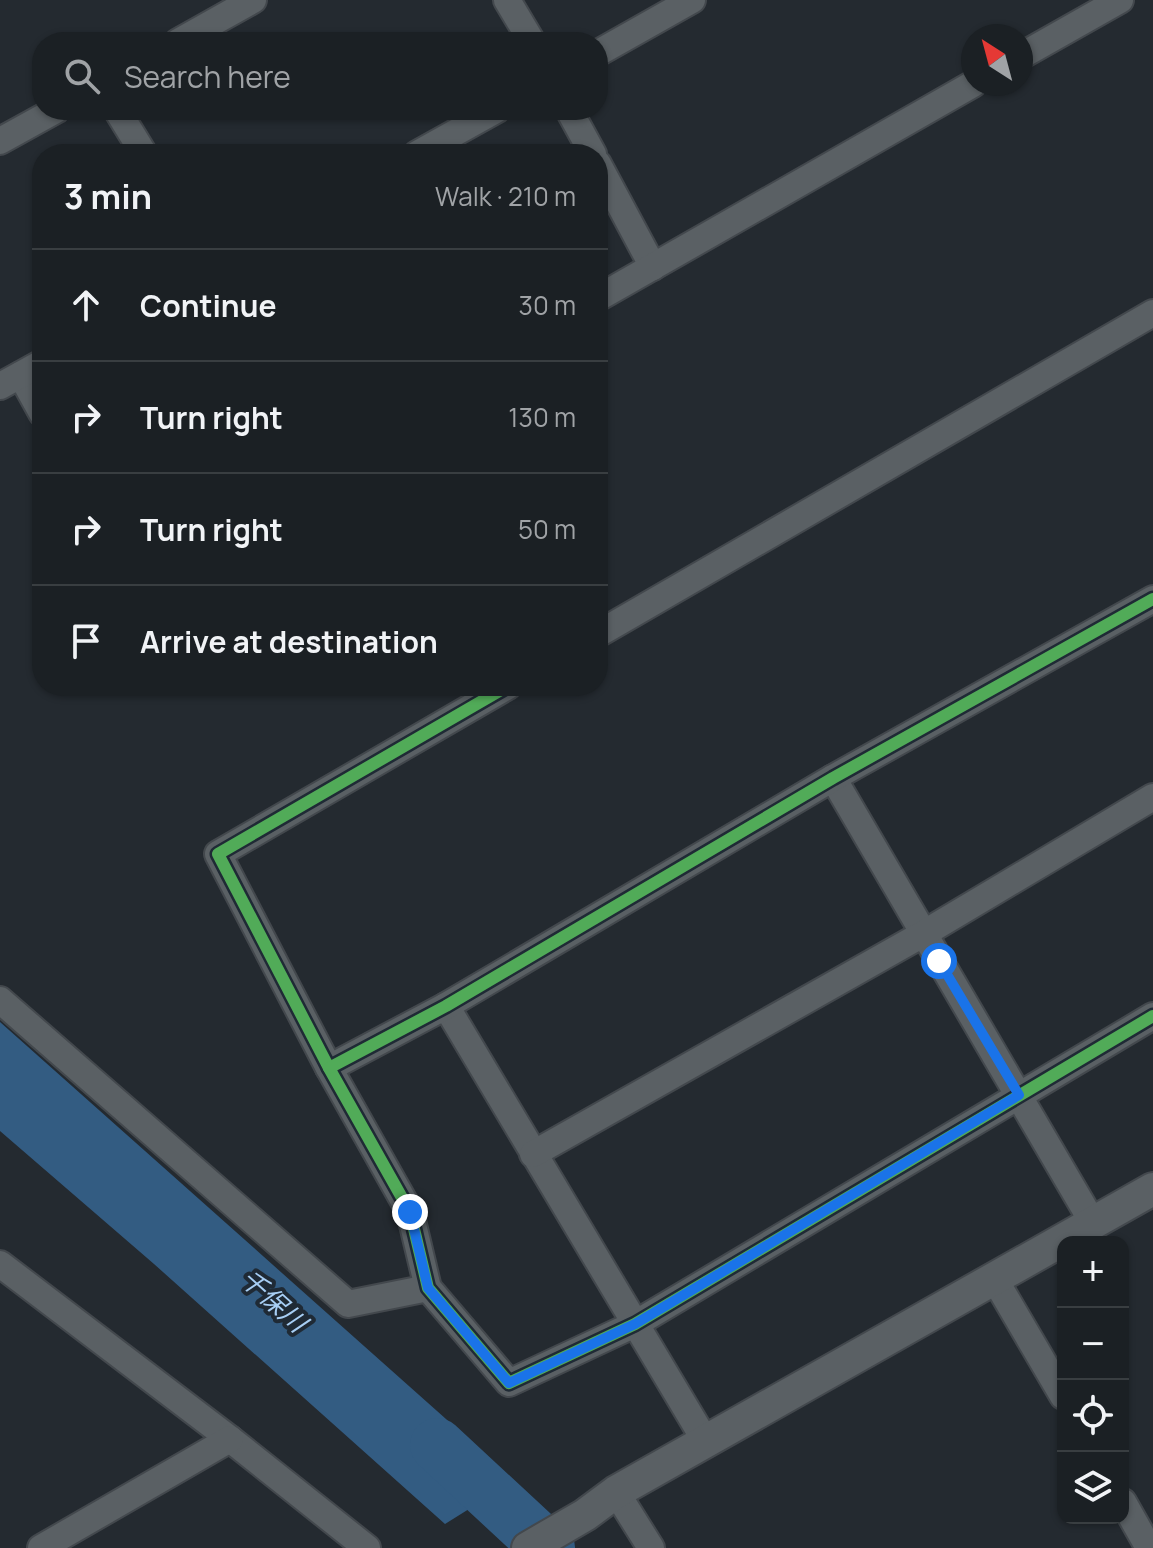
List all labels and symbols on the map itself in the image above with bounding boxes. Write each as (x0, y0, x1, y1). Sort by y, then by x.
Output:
north arrow (961, 24, 1033, 96)
route start (921, 943, 957, 979)
route end (392, 1194, 428, 1230)
water label: 千保川 (233, 1261, 317, 1341)

